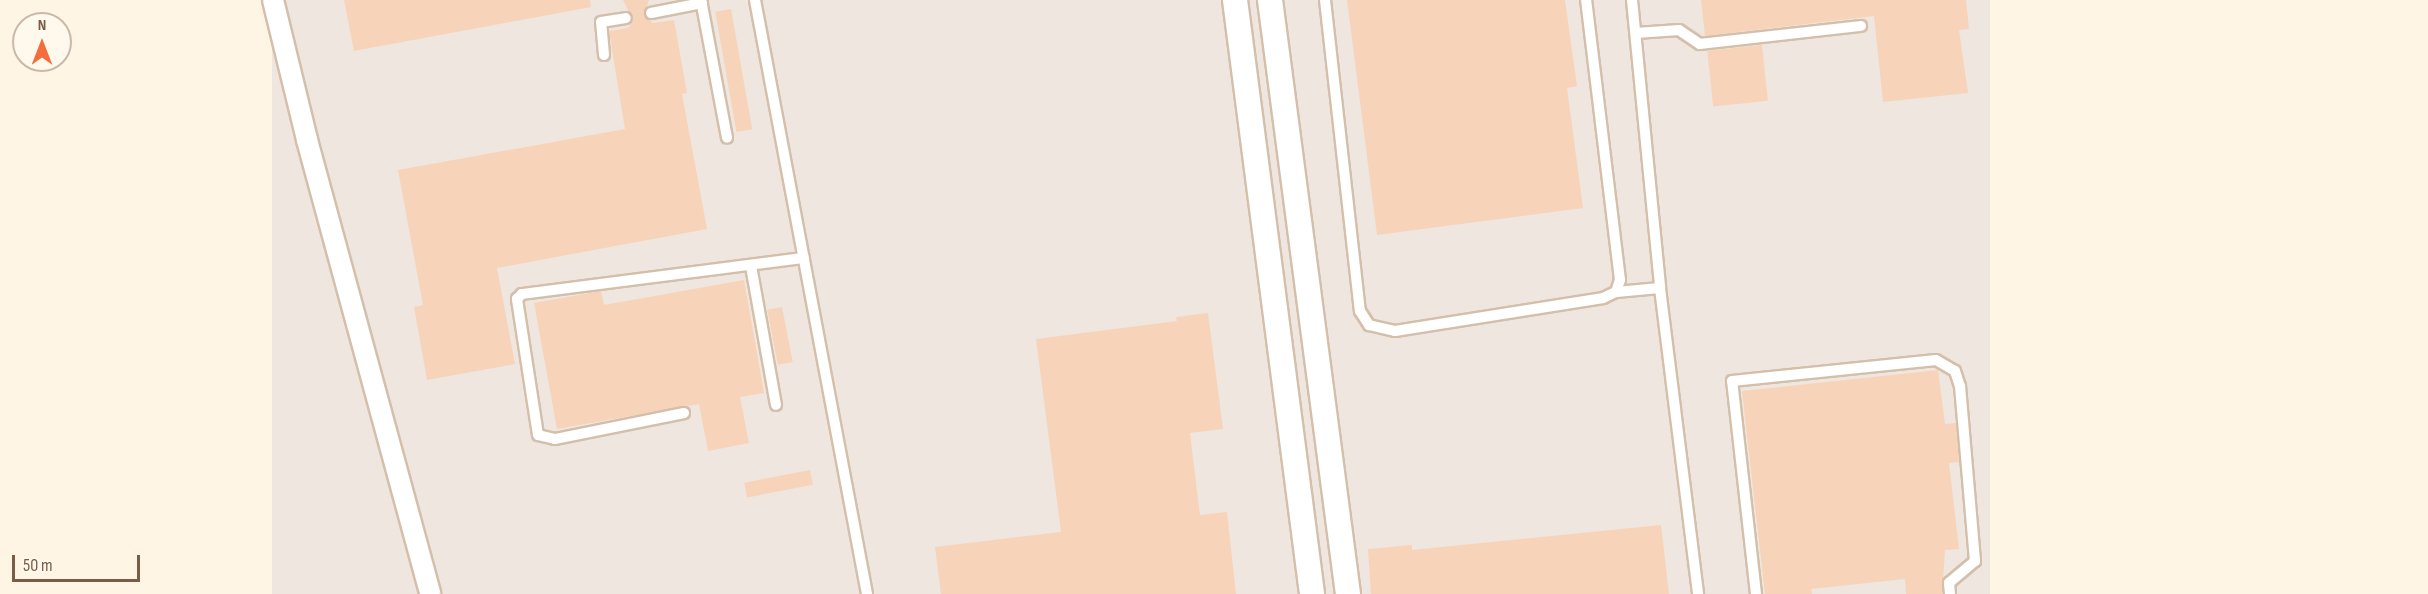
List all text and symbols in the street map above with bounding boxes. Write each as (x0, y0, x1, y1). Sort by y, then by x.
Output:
north arrow (12, 12, 72, 72)
text: N (38, 16, 46, 35)
scale bar (15, 543, 142, 581)
text: 50 m (23, 555, 53, 576)

